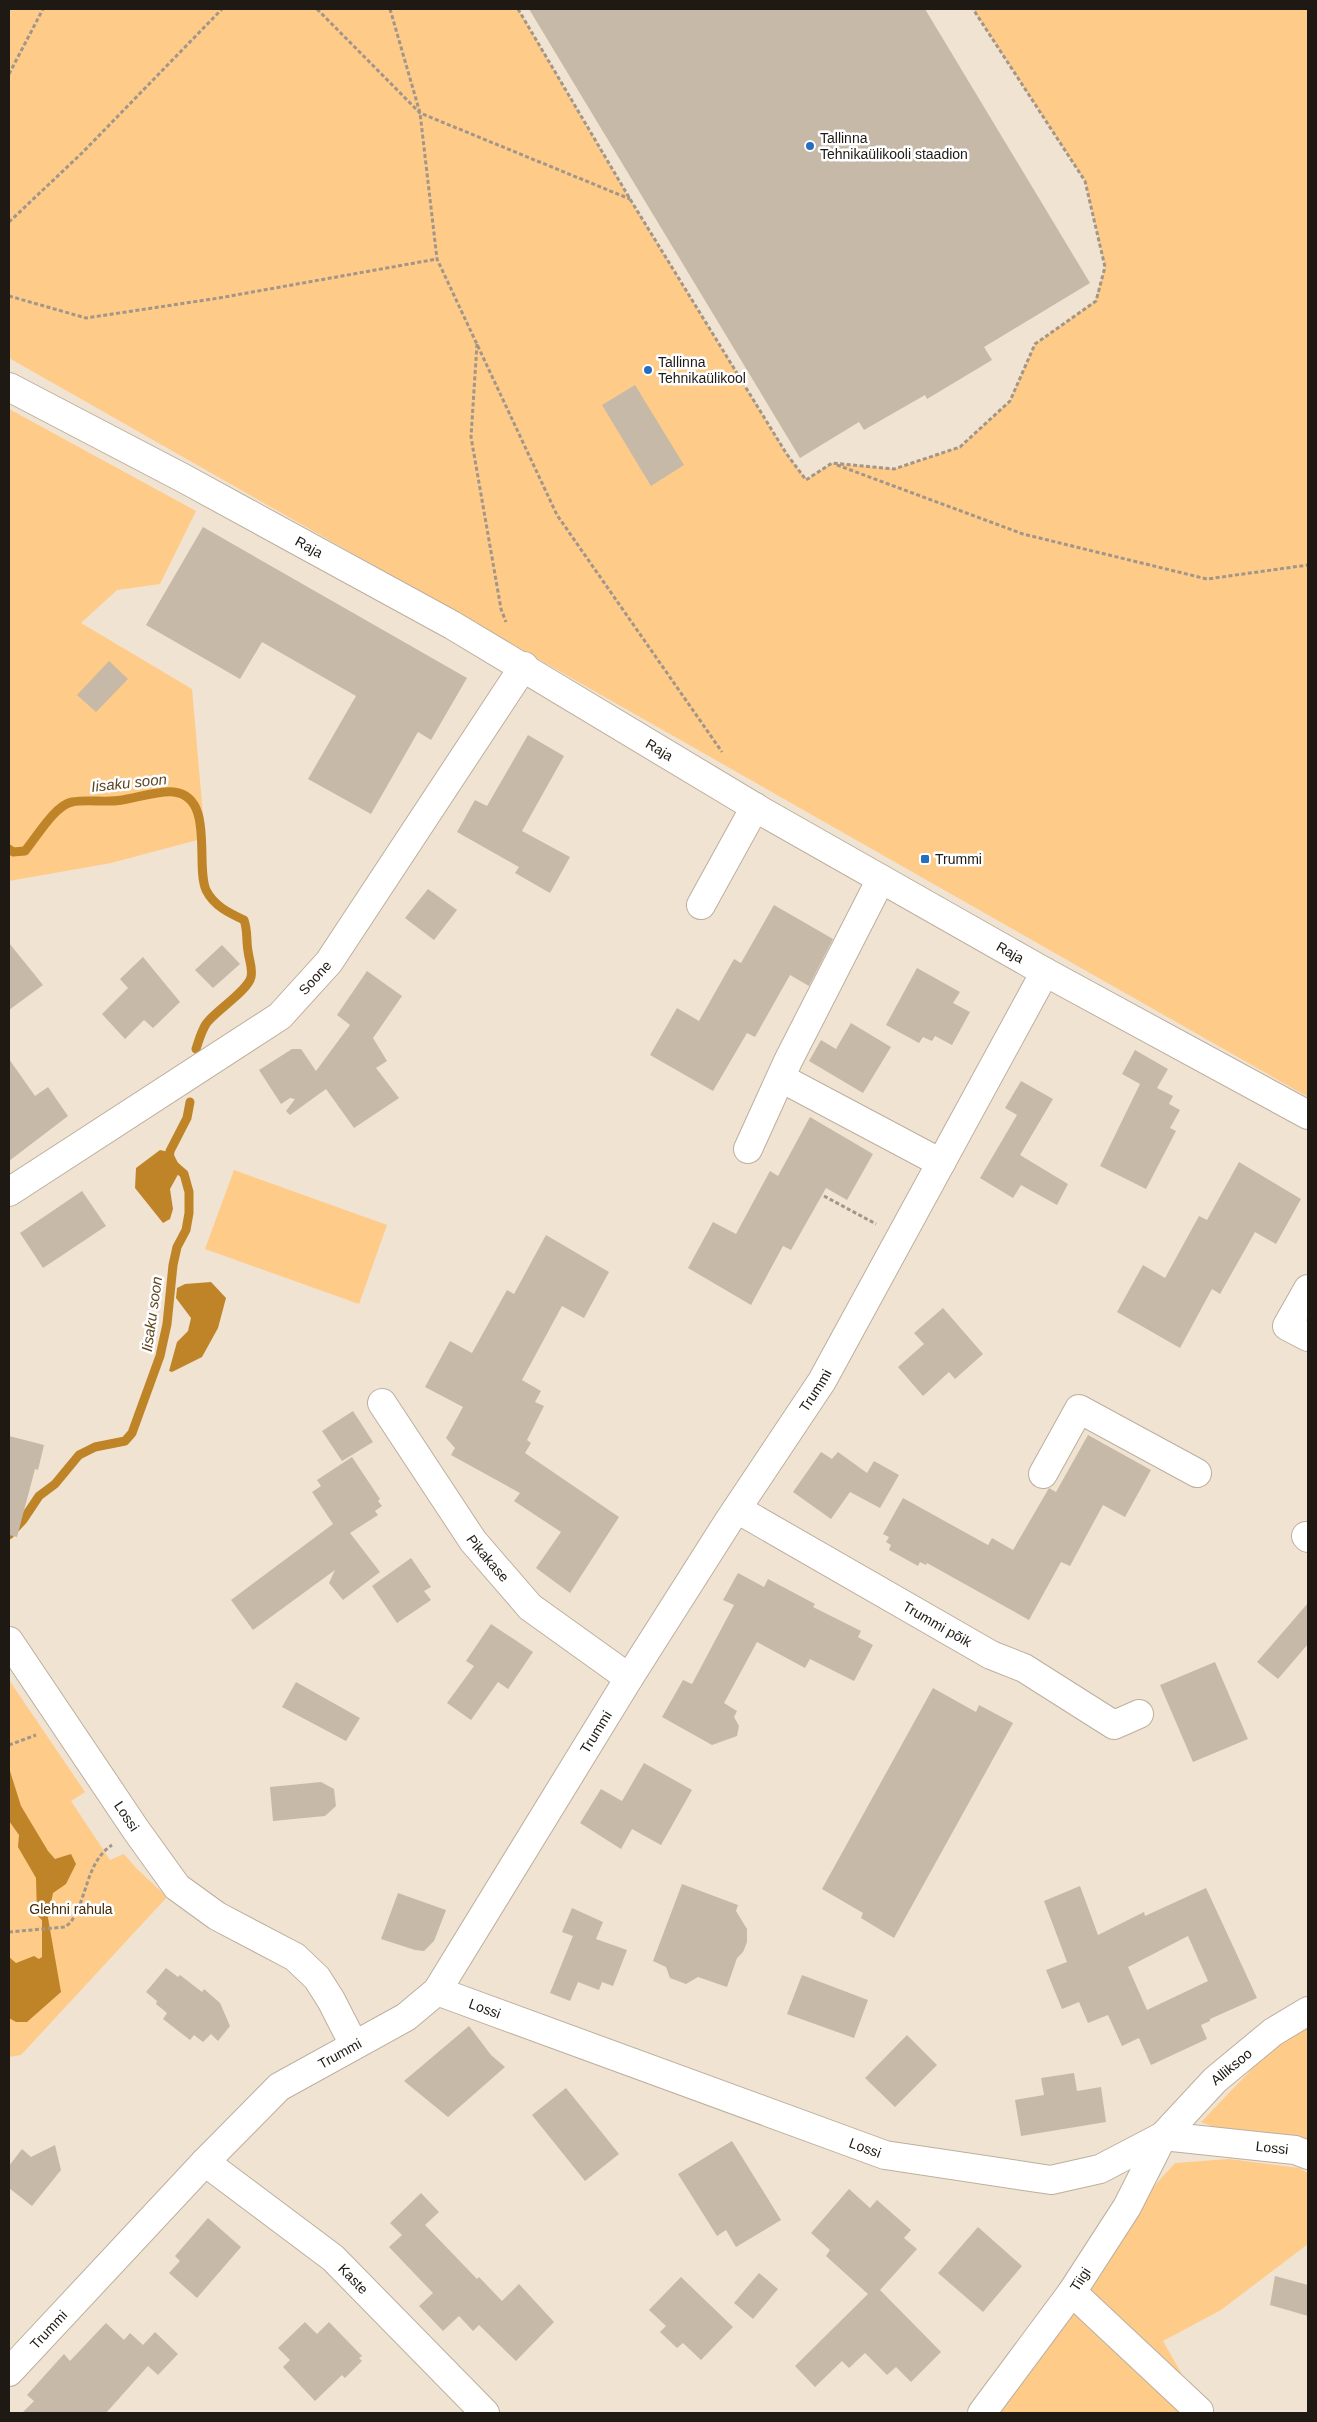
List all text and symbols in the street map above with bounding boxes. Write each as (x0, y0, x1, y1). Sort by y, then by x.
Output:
place label: Tallinna Tehnikaülikooli staadion (820, 130, 968, 162)
marker: Tallinna Tehnikaülikooli staadion (804, 140, 816, 152)
place label: Tallinna Tehnikaülikool (658, 354, 746, 386)
marker: Tallinna Tehnikaülikool (642, 364, 654, 376)
street label: Raja (293, 533, 326, 561)
street label: Raja (643, 735, 676, 764)
water label: Iisaku soon (90, 770, 168, 795)
place label: Trummi (935, 851, 982, 867)
marker: Trummi (919, 853, 931, 865)
street label: Raja (994, 938, 1027, 966)
street label: Soone (295, 957, 335, 998)
water label: Iisaku soon (138, 1275, 165, 1353)
street label: Trummi (796, 1367, 835, 1415)
street label: Pikakase (463, 1532, 513, 1585)
street label: Trummi põik (900, 1598, 975, 1651)
street label: Trummi (577, 1708, 615, 1756)
street label: Lossi (111, 1798, 142, 1834)
park label: Glehni rahula (29, 1901, 113, 1917)
street label: Lossi (467, 1995, 503, 2022)
street label: Trummi (315, 2035, 364, 2072)
street label: Alliksoo (1207, 2045, 1255, 2088)
street label: Lossi (847, 2135, 883, 2161)
street label: Lossi (1255, 2138, 1289, 2157)
street label: Kaste (335, 2260, 372, 2297)
street label: Tiigi (1067, 2264, 1094, 2294)
street label: Trummi (27, 2307, 70, 2352)

